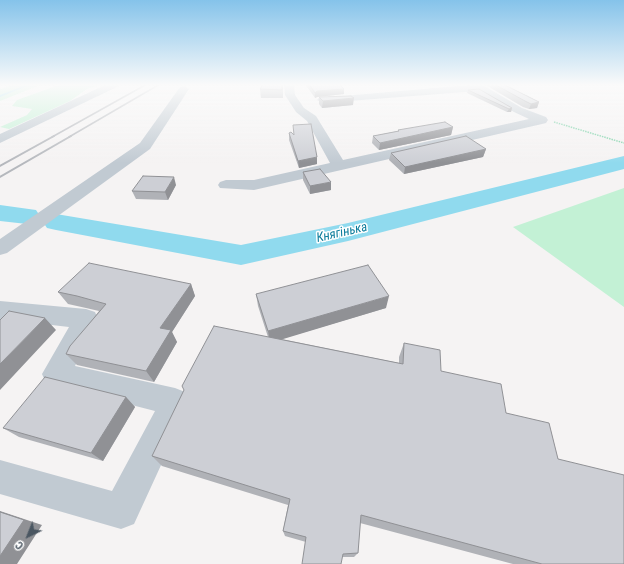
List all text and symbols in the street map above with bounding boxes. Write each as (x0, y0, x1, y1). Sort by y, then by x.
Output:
water label: Княгінька (315, 220, 369, 246)
north arrow (8, 516, 48, 556)
text: С (13, 538, 26, 552)

